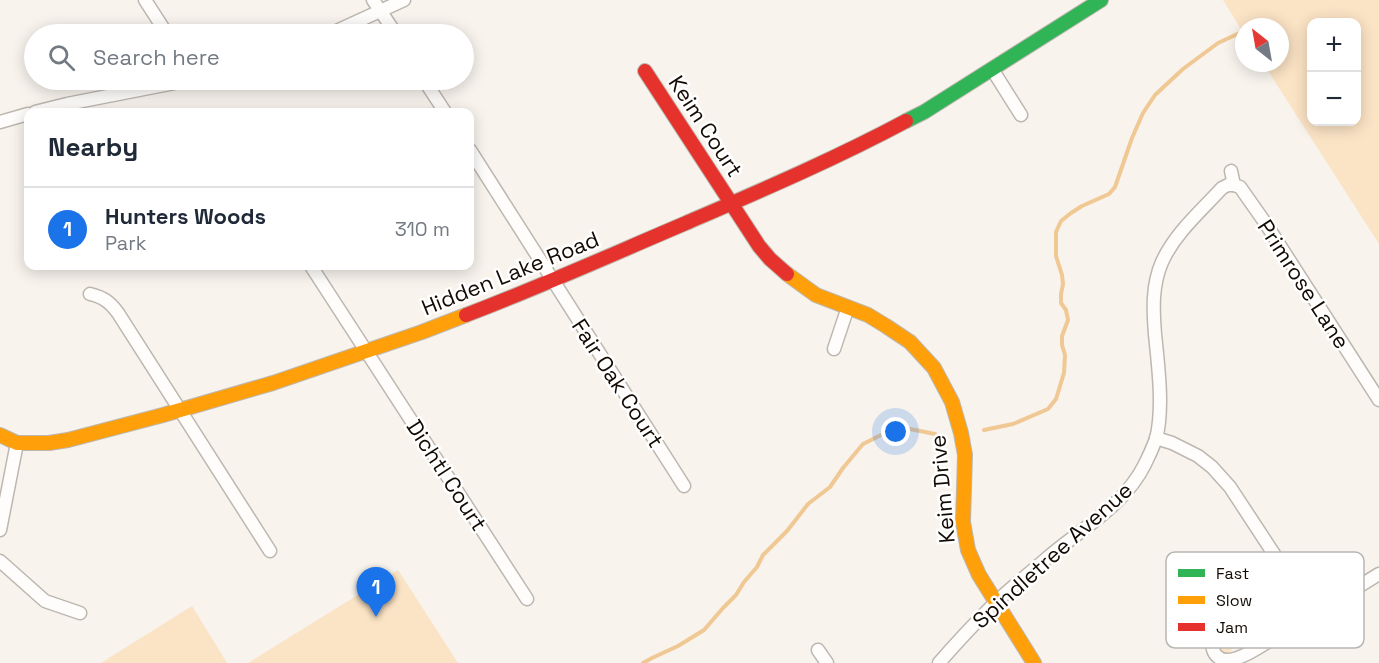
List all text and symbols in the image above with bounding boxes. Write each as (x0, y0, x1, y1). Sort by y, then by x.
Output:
north arrow (1235, 18, 1289, 72)
map controls (1307, 18, 1361, 126)
button: + (1307, 18, 1361, 72)
search box (24, 24, 474, 90)
icon: search (45, 41, 78, 74)
text: Search here (93, 43, 220, 71)
street label: Keim Court (663, 70, 749, 182)
button: − (1307, 72, 1361, 126)
text: Nearby (48, 130, 138, 164)
text: Hunters Woods (105, 202, 266, 230)
street label: Primrose Lane (1252, 214, 1356, 354)
text: 1 (63, 216, 72, 242)
text: 310 m (395, 216, 450, 242)
street label: Hidden Lake Road (417, 225, 603, 321)
text: Park (105, 230, 147, 256)
street label: Fair Oak Court (566, 313, 670, 453)
street label: Dichtl Court (401, 414, 493, 536)
your location (881, 417, 910, 446)
street label: Keim Drive (923, 434, 961, 544)
street label: Spindletree Avenue (966, 476, 1138, 634)
legend (1166, 552, 1364, 648)
text: Fast (1216, 563, 1249, 584)
pin: 1 (356, 568, 395, 617)
text: Slow (1216, 590, 1252, 611)
text: Jam (1216, 617, 1248, 638)

